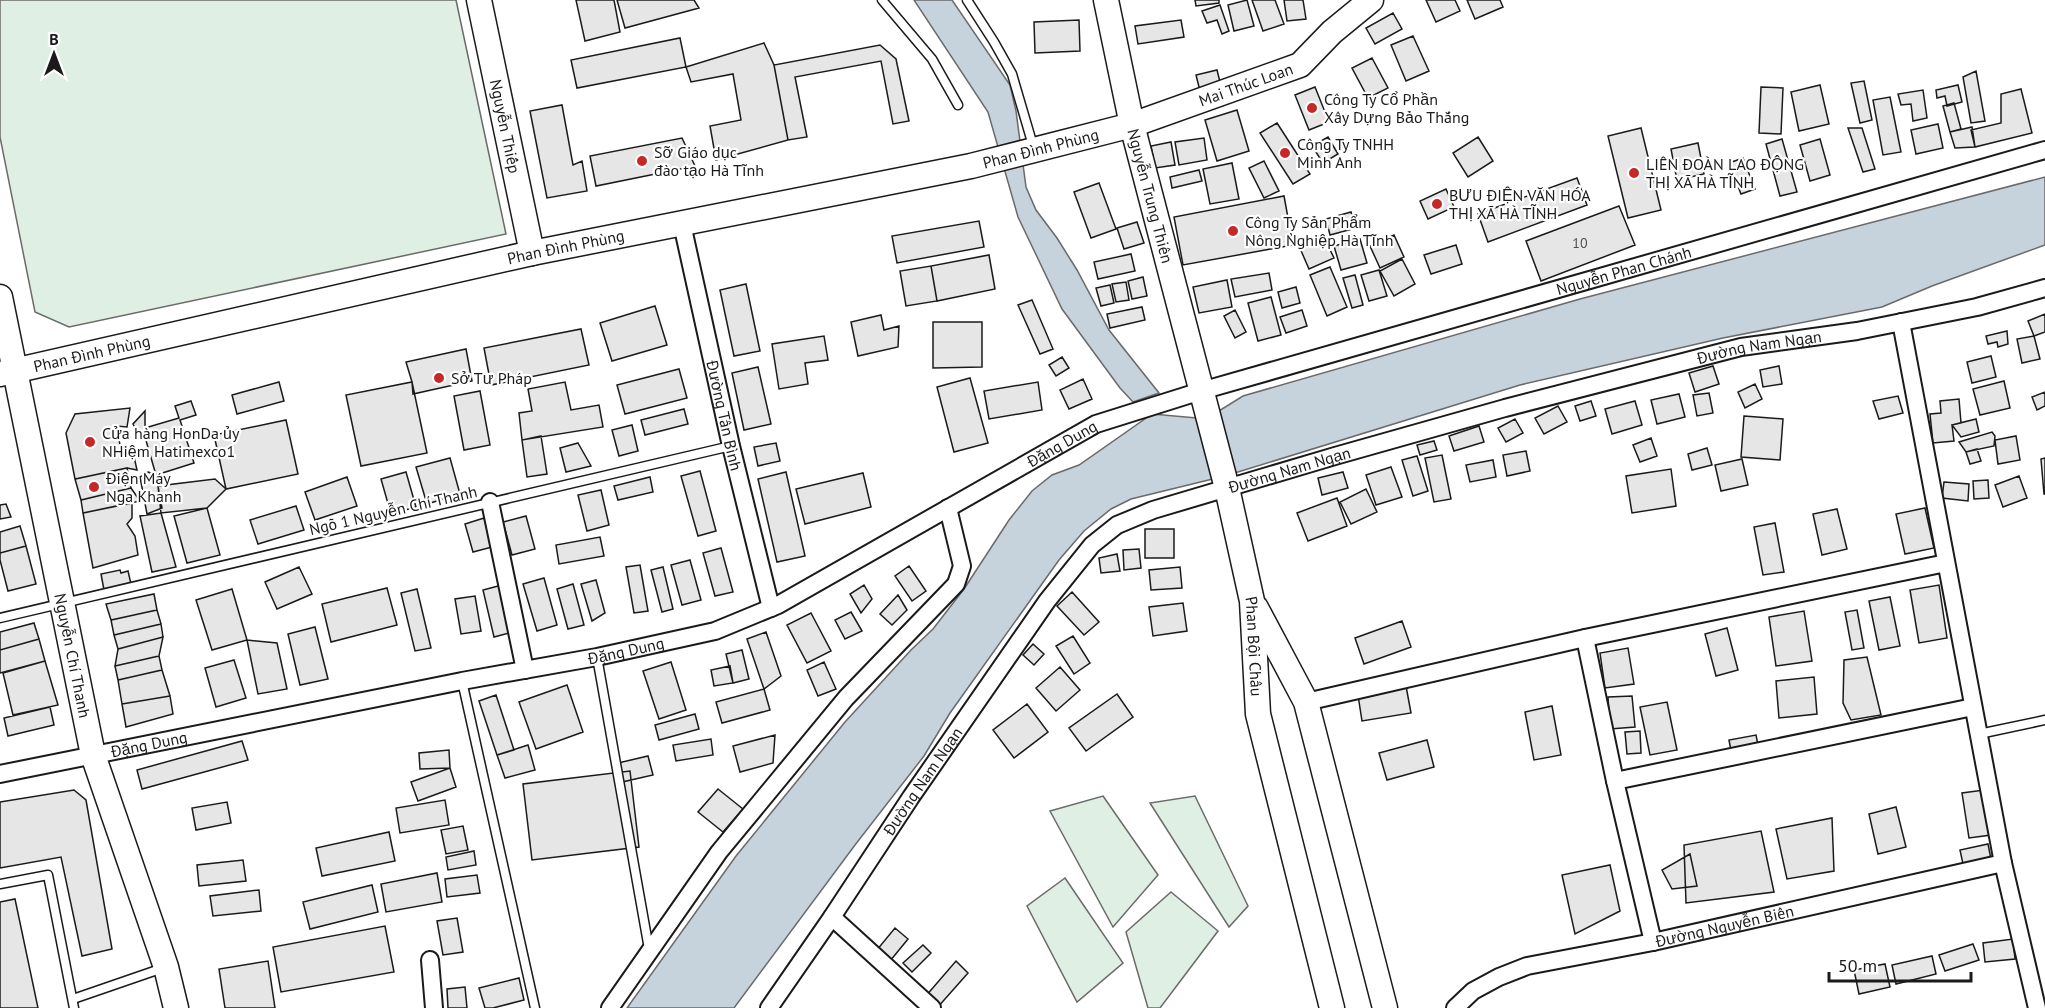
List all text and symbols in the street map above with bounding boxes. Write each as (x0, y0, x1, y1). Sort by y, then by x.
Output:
north arrow (24, 24, 84, 84)
text: B (49, 29, 59, 49)
street label: Mai Thúc Loan (1196, 58, 1296, 110)
street label: Nguyễn Thiếp (486, 77, 525, 175)
place label: Công Ty Cổ Phần Xây Dựng Bảo Thắng (1324, 89, 1469, 127)
marker: Công Ty Cổ Phần Xây Dựng Bảo Thắng (1305, 101, 1319, 115)
street label: Phan Đình Phùng (981, 124, 1101, 173)
street label: Nguyễn Trung Thiên (1123, 127, 1178, 265)
place label: Công Ty TNHH Minh Anh (1297, 134, 1394, 172)
place label: Sỡ Giáo dục đào tạo Hà Tĩnh (654, 142, 764, 180)
marker: Công Ty TNHH Minh Anh (1278, 146, 1292, 160)
marker: Sỡ Giáo dục đào tạo Hà Tĩnh (635, 154, 649, 168)
place label: LIÊN ĐOÀN LAO ĐỘNG THỊ XÃ HÀ TĨNH (1646, 154, 1804, 192)
marker: LIÊN ĐOÀN LAO ĐỘNG THỊ XÃ HÀ TĨNH (1627, 166, 1641, 180)
place label: BƯU ĐIỆN VĂN HÓA THỊ XÃ HÀ TĨNH (1449, 185, 1591, 223)
marker: BƯU ĐIỆN VĂN HÓA THỊ XÃ HÀ TĨNH (1430, 197, 1444, 211)
place label: Công Ty Sản Phẩm Nông Nghiệp Hà Tĩnh (1245, 212, 1393, 250)
marker: Công Ty Sản Phẩm Nông Nghiệp Hà Tĩnh (1226, 224, 1240, 238)
street label: Phan Đình Phùng (505, 225, 626, 268)
house number: 10 (1572, 234, 1588, 252)
street label: Nguyễn Phan Chánh (1554, 242, 1694, 299)
street label: Đường Nam Ngạn (1694, 326, 1823, 368)
street label: Phan Đình Phùng (31, 330, 152, 376)
street label: Đường Tân Bình (702, 357, 747, 473)
place label: Sở Tư Pháp (451, 368, 532, 388)
marker: Sở Tư Pháp (432, 371, 446, 385)
street label: Đặng Dung (1022, 416, 1101, 472)
place label: Cửa hàng HonDa ủy NHiệm Hatimexco1 (102, 423, 240, 461)
marker: Cửa hàng HonDa ủy NHiệm Hatimexco1 (83, 435, 97, 449)
street label: Đường Nam Ngạn (1225, 442, 1353, 497)
place label: Điện Máy Nga Khanh (105, 468, 182, 506)
marker: Điện Máy Nga Khanh (87, 480, 101, 494)
street label: Ngõ 1 Nguyễn Chí Thanh (307, 481, 479, 539)
street label: Nguyễn Chí Thanh (50, 592, 95, 720)
street label: Phan Bội Châu (1241, 594, 1267, 697)
street label: Đặng Dung (585, 633, 666, 669)
street label: Đường Nam Ngạn (878, 723, 966, 840)
street label: Đặng Dung (108, 727, 189, 762)
street label: Đường Nguyễn Biên (1652, 901, 1796, 951)
scale bar (1829, 945, 1972, 983)
text: 50 m (1838, 954, 1877, 977)

